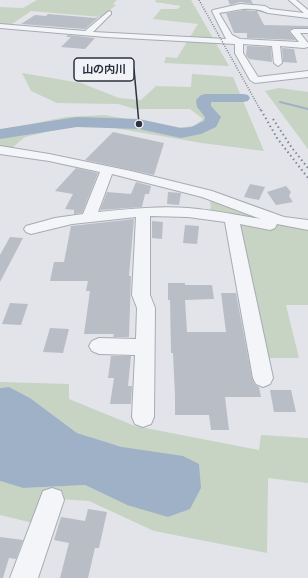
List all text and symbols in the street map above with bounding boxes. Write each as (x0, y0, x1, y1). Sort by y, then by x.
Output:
callout: 山の内川 (74, 58, 134, 81)
text: 山の内川 (82, 63, 126, 76)

